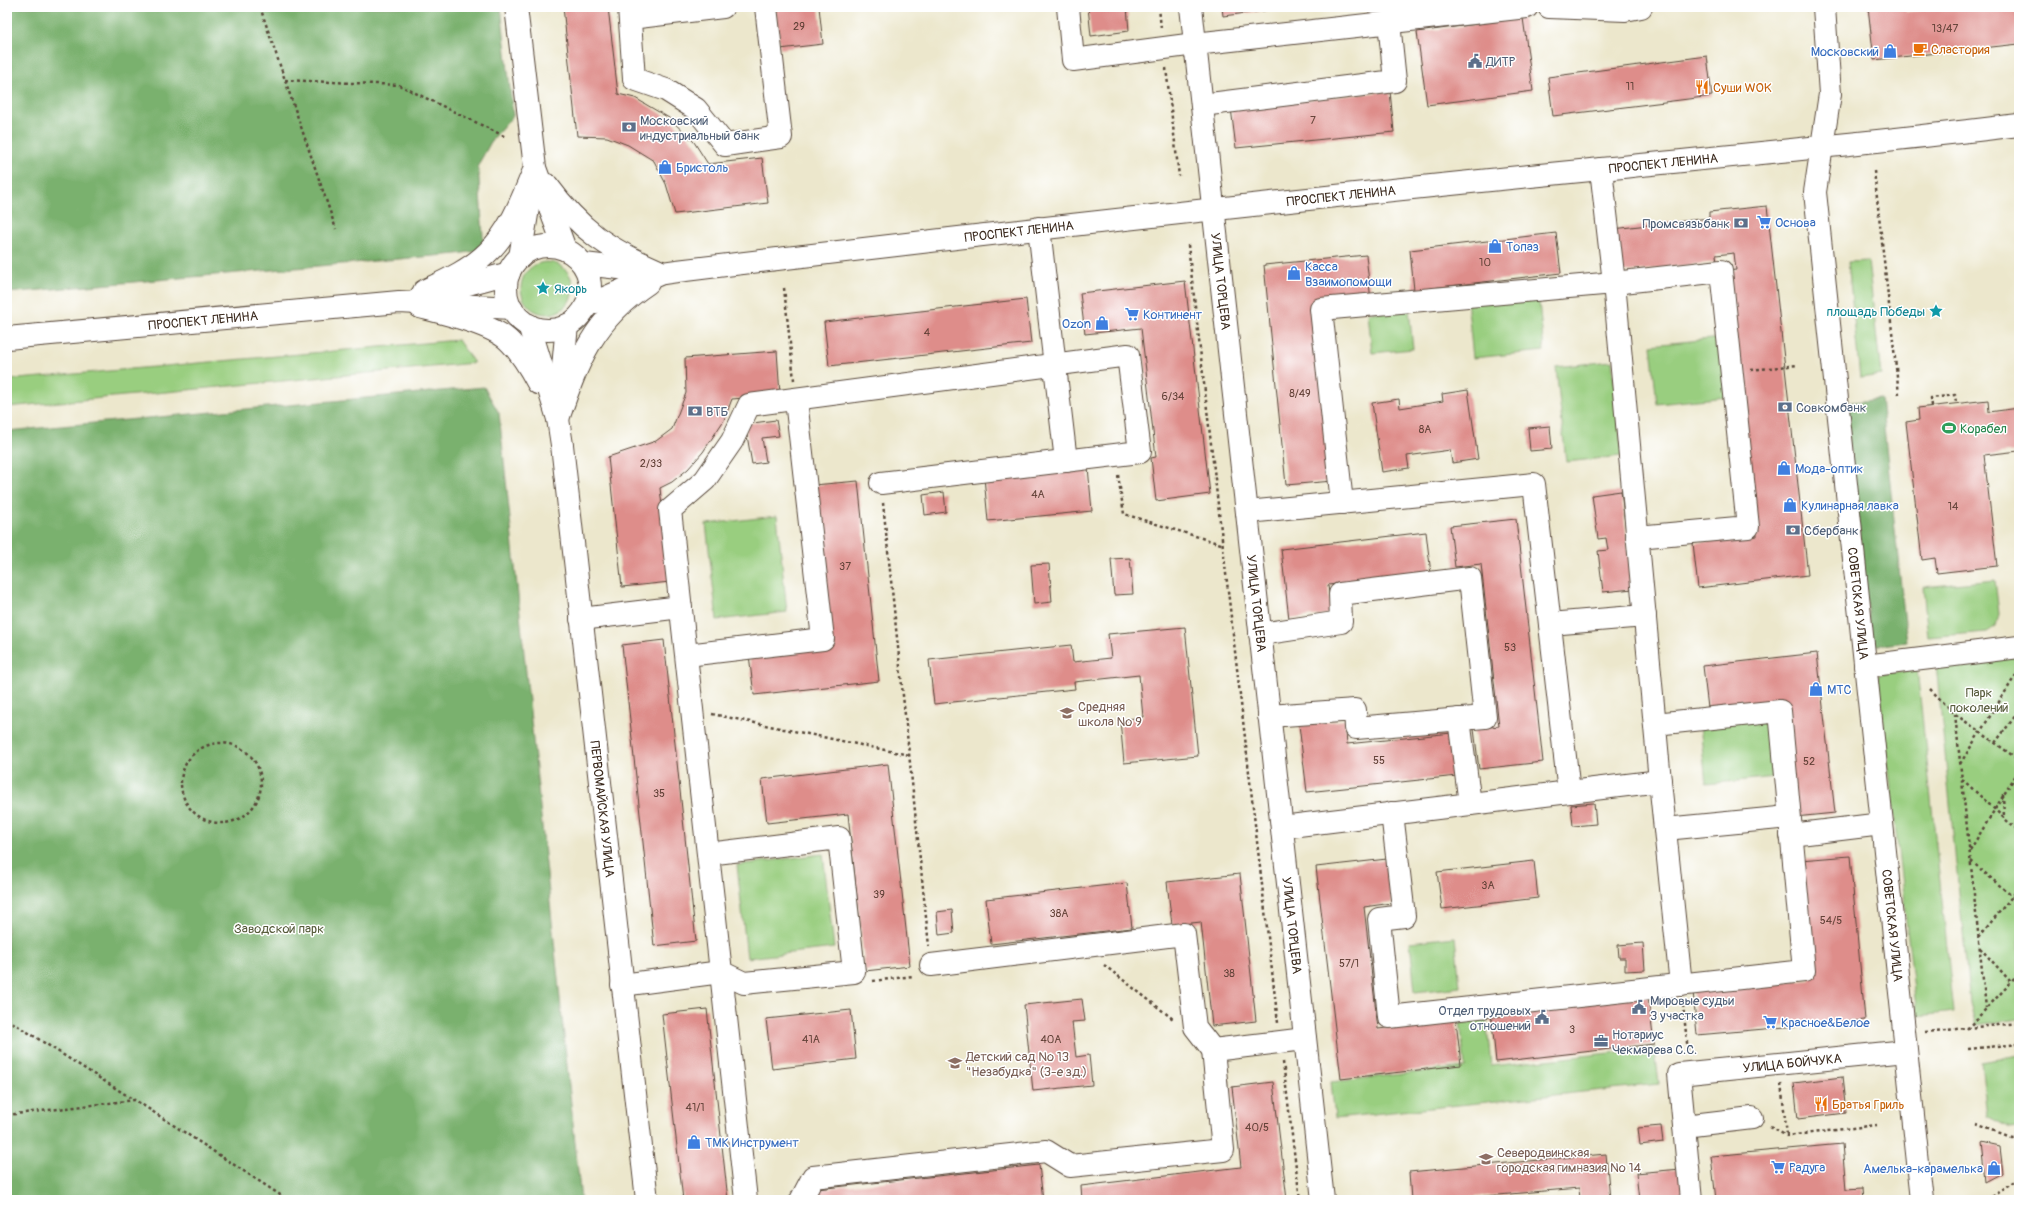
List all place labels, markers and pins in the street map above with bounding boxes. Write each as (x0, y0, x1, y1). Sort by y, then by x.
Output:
cafe icon: Сластория (1912, 41, 1928, 57)
place label: Сластория (1931, 42, 1990, 58)
shop icon: Московский (1882, 43, 1898, 59)
place label: Московский (1811, 44, 1879, 60)
public building icon: ДИТР (1467, 53, 1483, 69)
place label: ДИТР (1485, 54, 1516, 70)
restaurant icon: Суши WOK (1694, 79, 1710, 95)
place label: Суши WOK (1713, 80, 1772, 96)
place label: Московский индустриальный банк (640, 113, 760, 144)
bank icon: Московский индустриальный банк (621, 119, 637, 135)
shop icon: Бристоль (657, 159, 673, 175)
place label: Бристоль (676, 160, 728, 176)
supermarket icon: Основа (1756, 214, 1772, 230)
bank icon: Промсвязьбанк (1733, 215, 1749, 231)
place label: Основа (1775, 215, 1816, 231)
place label: Промсвязьбанк (1642, 216, 1730, 232)
shop icon: Топаз (1487, 238, 1503, 254)
place label: Топаз (1506, 239, 1539, 255)
place label: Касса Взаимопомощи (1305, 259, 1392, 290)
shop icon: Касса Взаимопомощи (1286, 265, 1302, 281)
place icon: Якорь (535, 280, 551, 296)
place label: Якорь (554, 281, 587, 297)
place icon: площадь Победы (1928, 303, 1944, 319)
place label: площадь Победы (1827, 304, 1925, 320)
supermarket icon: Континент (1124, 306, 1140, 322)
place label: Континент (1143, 307, 1203, 323)
shop icon: Ozon (1094, 315, 1110, 331)
place label: Ozon (1062, 316, 1091, 332)
bank icon: Совкомбанк (1777, 399, 1793, 415)
place label: Совкомбанк (1796, 400, 1867, 416)
bank icon: ВТБ (687, 403, 703, 419)
place label: ВТБ (706, 404, 729, 420)
sports icon: Корабел (1941, 420, 1957, 436)
place label: Корабел (1960, 421, 2007, 437)
shop icon: Мода-оптик (1776, 460, 1792, 476)
place label: Мода-оптик (1795, 461, 1864, 477)
shop icon: Кулинарная лавка (1782, 497, 1798, 513)
place label: Кулинарная лавка (1801, 498, 1899, 514)
bank icon: Сбербанк (1785, 522, 1801, 538)
place label: Сбербанк (1804, 523, 1859, 539)
shop icon: МТС (1808, 681, 1824, 697)
place label: МТС (1827, 682, 1852, 698)
place label: Средняя школа № 9 (1078, 699, 1142, 730)
school or university icon: Средняя школа № 9 (1059, 705, 1075, 721)
place label: Мировые судьи 3 участка (1650, 993, 1734, 1024)
public building icon: Мировые судьи 3 участка (1631, 999, 1647, 1015)
place label: Отдел трудовых отношений (1438, 1003, 1531, 1034)
public building icon: Отдел трудовых отношений (1534, 1009, 1550, 1025)
supermarket icon: Красное&Белое (1762, 1014, 1778, 1030)
place label: Красное&Белое (1781, 1015, 1870, 1031)
place label: Нотариус Чекмарева С.С. (1612, 1027, 1697, 1058)
office icon: Нотариус Чекмарева С.С. (1593, 1033, 1609, 1049)
place label: Детский сад № 13 "Незабудка" (3-е зд.) (965, 1049, 1087, 1080)
school or university icon: Детский сад № 13 "Незабудка" (3-е зд.) (947, 1055, 963, 1071)
restaurant icon: Братья Гриль (1813, 1096, 1829, 1112)
place label: Братья Гриль (1832, 1097, 1904, 1113)
shop icon: ТМК Инструмент (686, 1134, 702, 1150)
place label: ТМК Инструмент (705, 1135, 799, 1151)
place label: Северодвинская городская гимназия № 14 (1497, 1145, 1642, 1176)
school or university icon: Северодвинская городская гимназия № 14 (1478, 1151, 1494, 1167)
supermarket icon: Радуга (1770, 1159, 1786, 1175)
place label: Радуга (1789, 1160, 1825, 1176)
shop icon: Амелька-карамелька (1986, 1160, 2002, 1176)
place label: Амелька-карамелька (1863, 1161, 1983, 1177)

